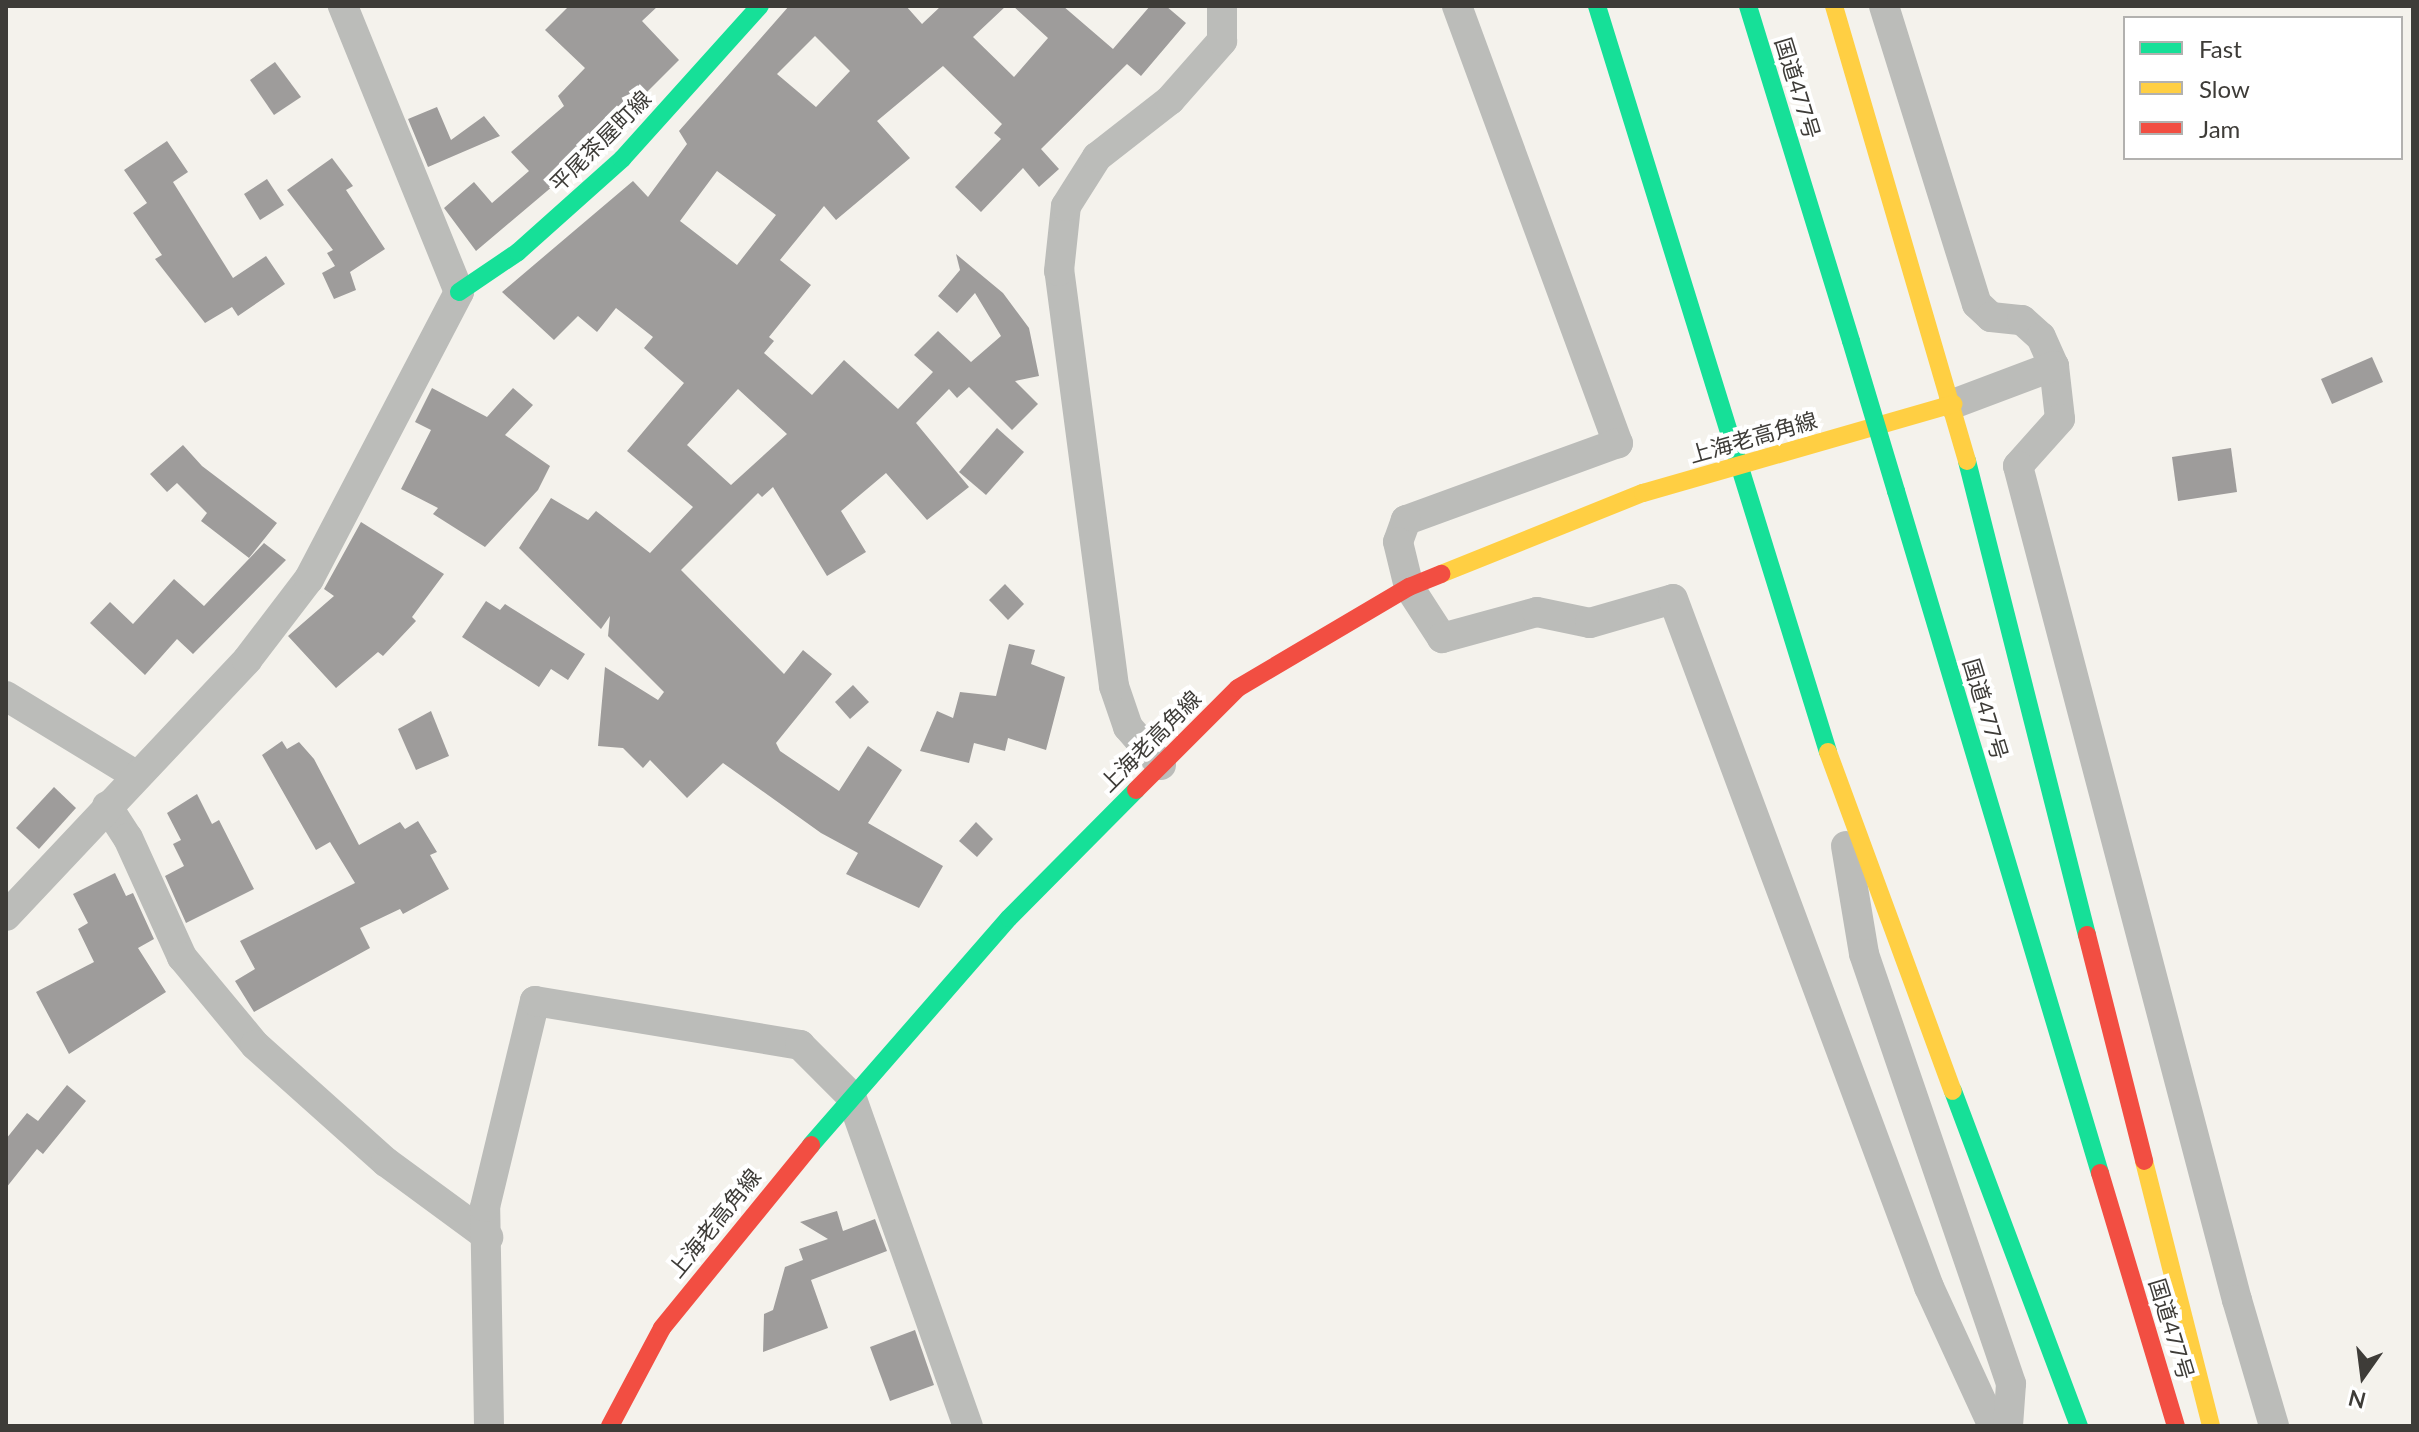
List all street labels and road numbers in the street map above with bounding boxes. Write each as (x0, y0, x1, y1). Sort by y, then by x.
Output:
street label: 国道477号 (1770, 34, 1826, 142)
street label: 平尾茶屋町線 (544, 85, 656, 197)
street label: 上海老高角線 (1686, 406, 1820, 468)
street label: 国道477号 (1958, 655, 2014, 763)
street label: 上海老高角線 (1094, 685, 1206, 797)
street label: 上海老高角線 (662, 1163, 766, 1283)
street label: 国道477号 (2144, 1275, 2200, 1383)

